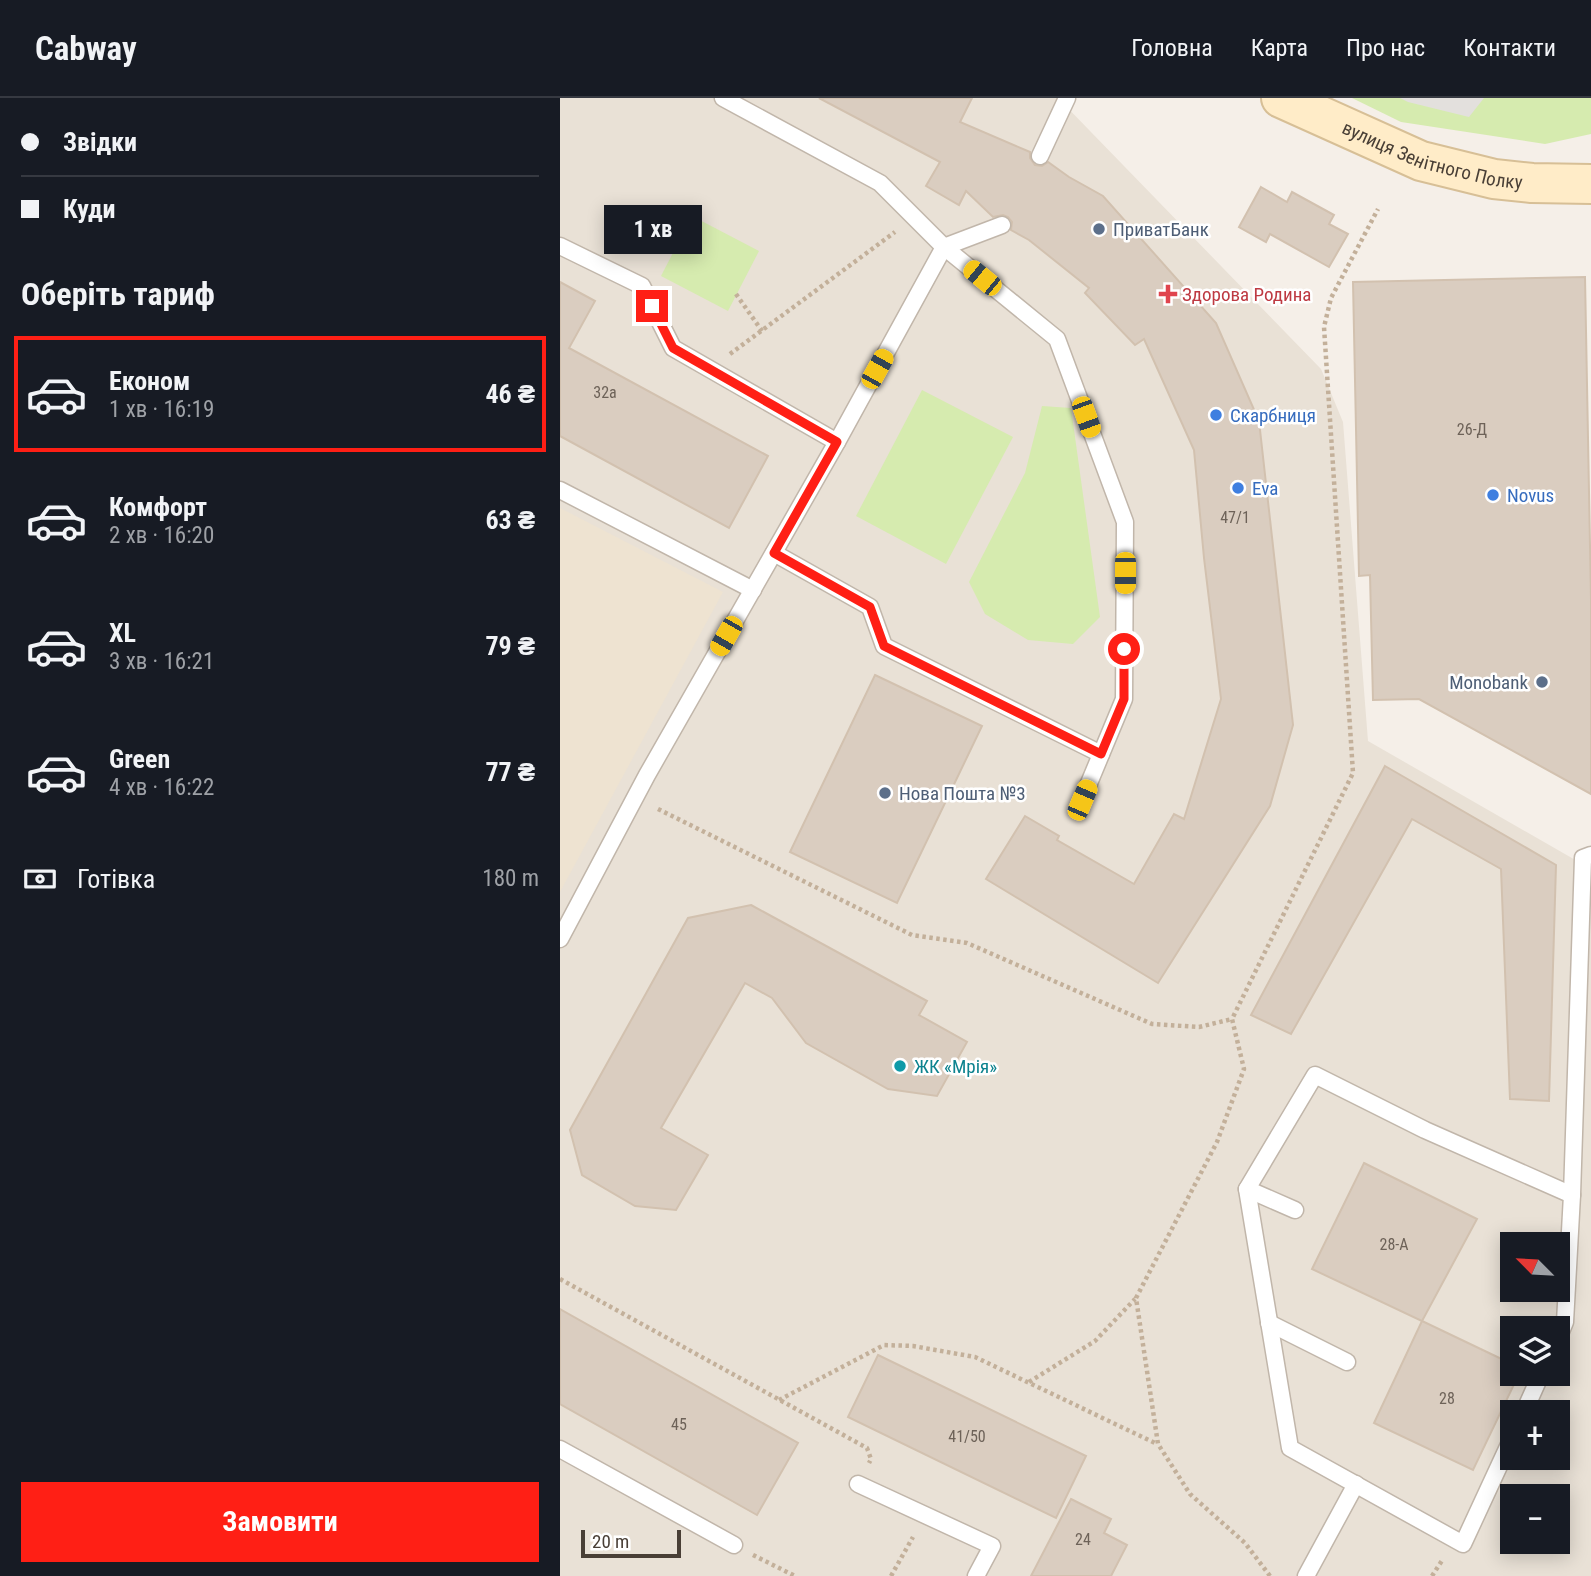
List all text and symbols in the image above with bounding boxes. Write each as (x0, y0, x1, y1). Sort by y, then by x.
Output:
text: Cabway (35, 29, 137, 68)
text: Головна (1131, 34, 1213, 62)
text: Карта (1251, 34, 1308, 62)
text: Про нас (1346, 34, 1425, 62)
text: Контакти (1463, 34, 1556, 62)
street label: вулиця Зенітного Полку (1339, 116, 1524, 194)
text: Звідки (63, 127, 137, 157)
text: Куди (63, 194, 115, 224)
callout: 1 хв (603, 204, 701, 254)
text: 1 хв (634, 216, 672, 243)
place label: ПриватБанк (1113, 218, 1209, 241)
marker: ПриватБанк (1091, 221, 1107, 237)
car (960, 257, 1005, 299)
text: Оберіть тариф (21, 275, 215, 313)
place label: Здорова Родина (1182, 283, 1311, 306)
marker: Здорова Родина (1160, 286, 1176, 302)
route end (636, 290, 668, 322)
car (858, 346, 897, 392)
icon: car (25, 363, 88, 426)
text: Економ (109, 366, 190, 396)
text: 46 ₴ (485, 379, 535, 409)
house number: 32а (593, 383, 617, 402)
car (1069, 394, 1104, 440)
text: 1 хв · 16:19 (109, 396, 214, 423)
place label: Скарбниця (1230, 404, 1316, 427)
marker: Скарбниця (1208, 407, 1224, 423)
house number: 26-Д (1457, 420, 1488, 439)
place label: Eva (1252, 477, 1278, 500)
marker: Eva (1230, 480, 1246, 496)
place label: Novus (1507, 484, 1554, 507)
marker: Novus (1485, 487, 1501, 503)
icon: car (25, 489, 88, 552)
text: Комфорт (109, 492, 207, 522)
text: 63 ₴ (485, 505, 535, 535)
house number: 47/1 (1220, 508, 1250, 527)
text: 2 хв · 16:20 (109, 522, 214, 549)
car (1115, 552, 1136, 594)
car (707, 613, 746, 659)
icon: car (25, 615, 88, 678)
text: XL (109, 618, 136, 648)
text: 79 ₴ (485, 631, 535, 661)
route start (1108, 633, 1140, 665)
text: 3 хв · 16:21 (109, 648, 214, 675)
place label: Monobank (1449, 671, 1528, 694)
marker: Monobank (1534, 674, 1550, 690)
icon: car (25, 741, 88, 804)
text: Green (109, 744, 170, 774)
text: 77 ₴ (485, 757, 535, 787)
text: 4 хв · 16:22 (109, 774, 214, 801)
car (1065, 777, 1100, 823)
place label: Нова Пошта №3 (899, 782, 1026, 805)
marker: Нова Пошта №3 (877, 785, 893, 801)
icon: cash (21, 860, 59, 898)
text: Готівка (77, 864, 155, 894)
text: 180 m (482, 865, 539, 892)
place label: ЖК «Мрія» (914, 1055, 997, 1078)
marker: ЖК «Мрія» (892, 1058, 908, 1074)
north arrow (1500, 1232, 1570, 1302)
map controls (1500, 1232, 1570, 1554)
house number: 28-А (1380, 1235, 1409, 1254)
button: layers (1500, 1316, 1570, 1386)
house number: 28 (1439, 1389, 1455, 1408)
button: + (1500, 1400, 1570, 1470)
house number: 45 (671, 1415, 687, 1434)
house number: 41/50 (948, 1427, 986, 1446)
button: Замовити (21, 1482, 539, 1562)
button: − (1500, 1484, 1570, 1554)
scale bar (581, 1527, 681, 1559)
text: 20 m (592, 1530, 629, 1553)
house number: 24 (1075, 1530, 1091, 1549)

